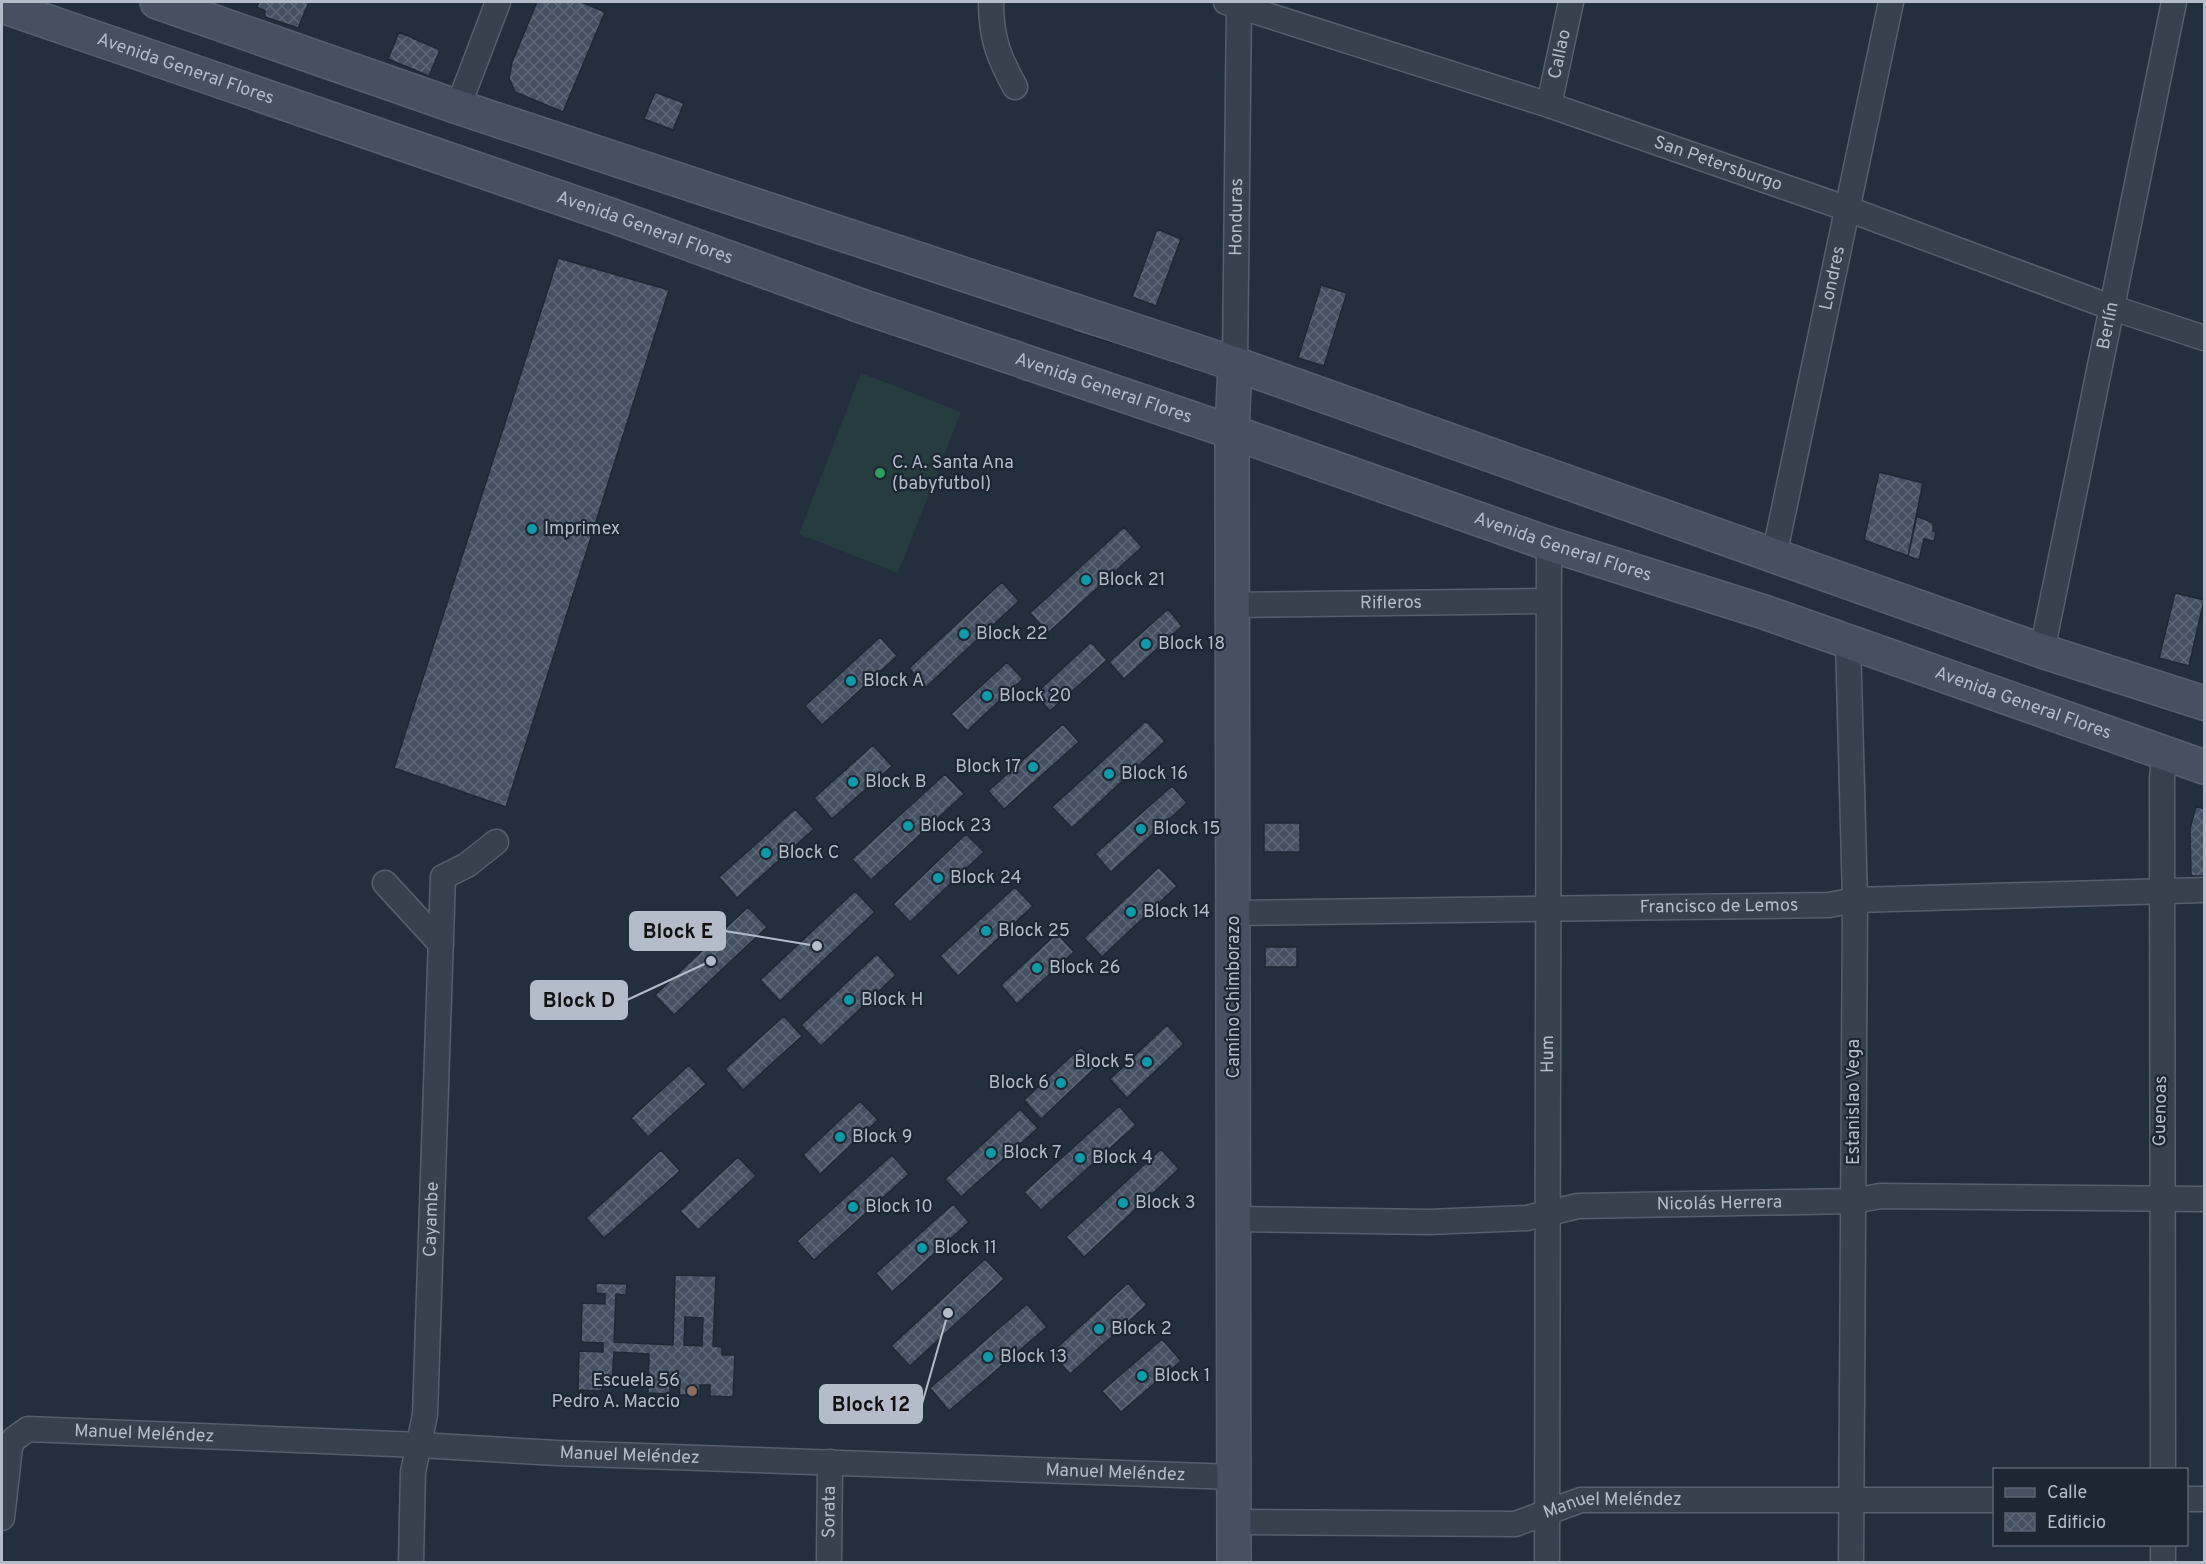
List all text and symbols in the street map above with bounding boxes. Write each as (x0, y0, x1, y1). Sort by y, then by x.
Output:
street label: Callao (1543, 27, 1576, 81)
street label: Avenida General Flores (94, 28, 277, 110)
street label: San Petersburgo (1651, 131, 1785, 197)
street label: Honduras (1225, 178, 1249, 256)
street label: Avenida General Flores (553, 186, 736, 270)
street label: Londres (1815, 244, 1851, 312)
street label: Berlín (2092, 300, 2124, 352)
street label: Avenida General Flores (1012, 348, 1195, 429)
place label: C. A. Santa Ana (babyfutbol) (892, 452, 1014, 496)
marker: C. A. Santa Ana (babyfutbol) (873, 466, 887, 480)
street label: Avenida General Flores (1471, 507, 1654, 587)
place label: Imprimex (544, 518, 620, 541)
marker: Imprimex (525, 522, 539, 536)
place label: Block 21 (1098, 569, 1165, 592)
marker: Block 21 (1079, 573, 1093, 587)
street label: Rifleros (1360, 591, 1422, 615)
place label: Block 22 (976, 623, 1048, 646)
marker: Block 22 (957, 627, 971, 641)
place label: Block 18 (1158, 633, 1225, 656)
marker: Block 18 (1139, 637, 1153, 651)
street label: Avenida General Flores (1932, 662, 2114, 745)
place label: Block A (863, 670, 924, 693)
marker: Block A (844, 674, 858, 688)
place label: Block 20 (999, 685, 1071, 708)
marker: Block 20 (980, 689, 994, 703)
place label: Block 17 (955, 756, 1021, 779)
marker: Block 17 (1026, 760, 1040, 774)
place label: Block 16 (1121, 763, 1188, 786)
marker: Block 16 (1102, 767, 1116, 781)
place label: Block B (865, 771, 926, 794)
marker: Block B (846, 775, 860, 789)
place label: Block 23 (920, 815, 992, 838)
place label: Block 15 (1153, 818, 1221, 841)
marker: Block 23 (901, 819, 915, 833)
marker: Block 15 (1134, 822, 1148, 836)
place label: Block C (778, 842, 839, 865)
marker: Block C (759, 846, 773, 860)
place label: Block 24 (950, 867, 1022, 890)
marker: Block 24 (931, 871, 945, 885)
street label: Francisco de Lemos (1639, 894, 1798, 919)
place label: Block 14 (1143, 901, 1210, 924)
marker: Block 14 (1124, 905, 1138, 919)
callout: Block E (630, 912, 725, 950)
street label: Camino Chimborazo (1223, 916, 1246, 1078)
text: Block E (643, 920, 713, 946)
place label: Block 25 (998, 920, 1070, 943)
marker: Block 25 (979, 924, 993, 938)
place label: Block 26 (1049, 957, 1120, 980)
marker: Block 26 (1030, 961, 1044, 975)
callout: Block D (531, 981, 627, 1019)
text: Block D (543, 989, 615, 1015)
place label: Block H (861, 989, 923, 1012)
marker: Block H (842, 993, 856, 1007)
street label: Hum (1536, 1035, 1560, 1073)
street label: Estanislao Vega (1843, 1039, 1866, 1165)
place label: Block 5 (1074, 1051, 1135, 1074)
marker: Block 5 (1140, 1055, 1154, 1069)
place label: Block 6 (989, 1072, 1049, 1095)
street label: Guenoas (2149, 1075, 2173, 1147)
marker: Block 6 (1054, 1076, 1068, 1090)
place label: Block 9 (852, 1126, 912, 1149)
marker: Block 9 (833, 1130, 847, 1144)
place label: Block 7 (1003, 1142, 1061, 1165)
marker: Block 7 (984, 1146, 998, 1160)
place label: Block 4 (1092, 1147, 1153, 1170)
marker: Block 4 (1073, 1151, 1087, 1165)
street label: Cayambe (419, 1181, 444, 1257)
street label: Nicolás Herrera (1657, 1191, 1782, 1216)
place label: Block 3 (1135, 1192, 1195, 1215)
place label: Block 10 (865, 1196, 933, 1219)
marker: Block 3 (1116, 1196, 1130, 1210)
marker: Block 10 (846, 1200, 860, 1214)
place label: Block 11 (934, 1237, 997, 1260)
marker: Block 11 (915, 1241, 929, 1255)
place label: Block 2 (1111, 1318, 1172, 1341)
marker: Block 2 (1092, 1322, 1106, 1336)
place label: Block 13 (1000, 1346, 1067, 1369)
marker: Block 13 (981, 1350, 995, 1364)
place label: Block 1 (1154, 1365, 1210, 1388)
marker: Block 1 (1135, 1369, 1149, 1383)
place label: Escuela 56 Pedro A. Maccio (551, 1370, 680, 1414)
marker: Escuela 56 Pedro A. Maccio (685, 1384, 699, 1398)
callout: Block 12 (820, 1385, 922, 1423)
text: Block 12 (832, 1393, 910, 1419)
street label: Manuel Meléndez (74, 1419, 215, 1448)
street label: Manuel Meléndez (559, 1442, 700, 1470)
street label: Manuel Meléndez (1045, 1459, 1186, 1487)
legend (1993, 1468, 2188, 1546)
text: Calle (2047, 1482, 2087, 1505)
street label: Sorata (818, 1486, 841, 1538)
street label: Manuel Meléndez (1540, 1488, 1682, 1524)
text: Edificio (2047, 1512, 2106, 1535)

